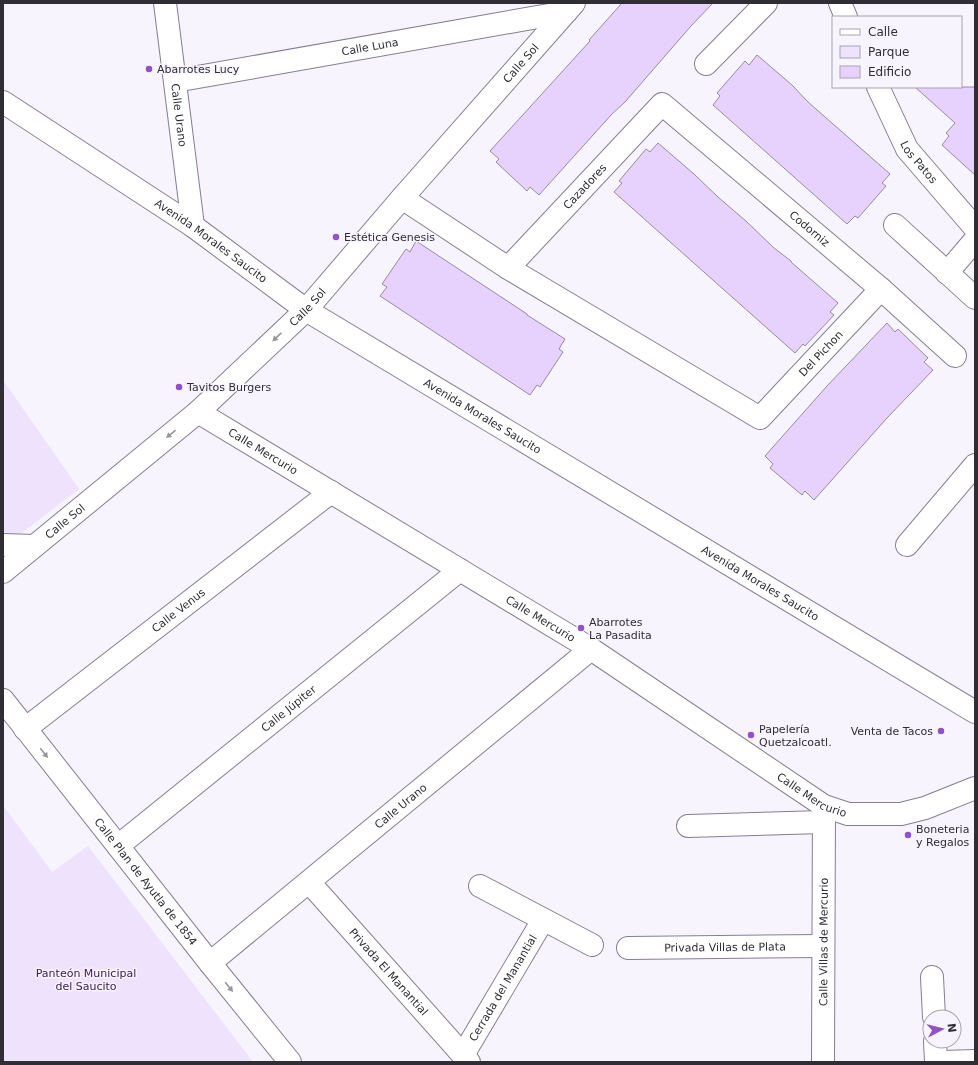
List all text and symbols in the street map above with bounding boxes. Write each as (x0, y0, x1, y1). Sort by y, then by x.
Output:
legend (832, 16, 962, 88)
text: Calle (868, 25, 898, 39)
street label: Calle Luna (341, 35, 399, 58)
street label: Calle Sol (500, 41, 541, 85)
text: Parque (868, 45, 909, 59)
place label: Abarrotes Lucy (157, 63, 240, 76)
marker: Abarrotes Lucy (144, 64, 154, 74)
text: Edificio (868, 65, 911, 79)
street label: Calle Urano (169, 83, 190, 148)
street label: Los Patos (898, 139, 940, 186)
street label: Cazadores (560, 161, 609, 212)
street label: Avenida Morales Saucito (152, 196, 270, 285)
street label: Codorniz (787, 208, 832, 249)
place label: Estética Genesis (344, 231, 435, 244)
marker: Estética Genesis (331, 232, 341, 242)
street label: Calle Sol (287, 285, 329, 329)
street label: Del Pichon (796, 328, 845, 379)
one-way arrow (273, 332, 282, 341)
street label: Avenida Morales Saucito (421, 376, 544, 457)
place label: Tavitos Burgers (186, 381, 272, 394)
marker: Tavitos Burgers (174, 382, 184, 392)
street label: Calle Mercurio (226, 425, 300, 477)
one-way arrow (165, 429, 176, 438)
street label: Calle Sol (42, 501, 87, 541)
street label: Avenida Morales Saucito (699, 543, 822, 623)
street label: Calle Venus (149, 585, 208, 635)
street label: Calle Mercurio (503, 593, 578, 645)
place label: Abarrotes La Pasadita (589, 616, 652, 642)
marker: Abarrotes La Pasadita (576, 623, 586, 633)
street label: Calle Júpiter (258, 682, 319, 734)
place label: Papelería Quetzalcoatl. (759, 723, 832, 749)
place label: Venta de Tacos (851, 725, 933, 738)
marker: Venta de Tacos (936, 726, 946, 736)
marker: Papelería Quetzalcoatl. (746, 730, 756, 740)
one-way arrow (40, 748, 49, 759)
street label: Calle Mercurio (775, 770, 849, 820)
street label: Calle Urano (372, 780, 430, 831)
street label: Calle Plan de Ayutla de 1854 (92, 815, 200, 948)
place label: Boneteria y Regalos (916, 823, 969, 849)
marker: Boneteria y Regalos (903, 830, 913, 840)
street label: Calle Villas de Mercurio (817, 877, 830, 1006)
street label: Privada El Manantial (347, 925, 431, 1018)
street label: Cerrada del Manantial (466, 932, 539, 1044)
street label: Privada Villas de Plata (664, 940, 786, 954)
park label: Panteón Municipal del Saucito (36, 967, 136, 993)
one-way arrow (225, 982, 233, 993)
north arrow (922, 1009, 962, 1049)
text: N (944, 1022, 958, 1033)

